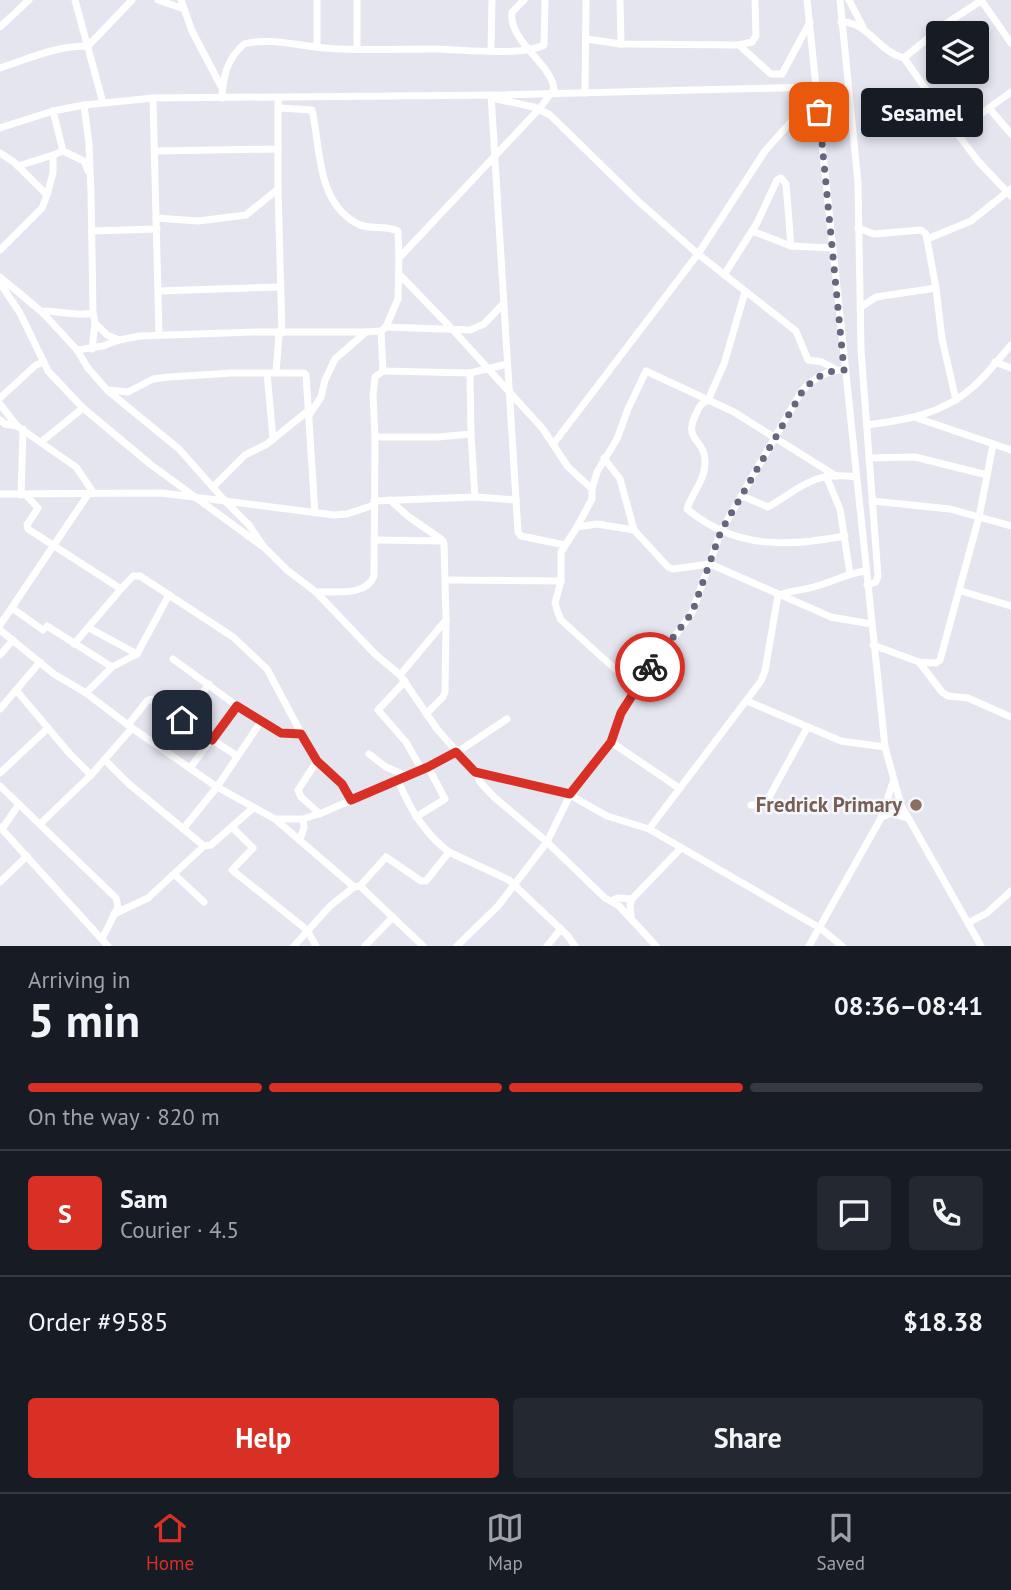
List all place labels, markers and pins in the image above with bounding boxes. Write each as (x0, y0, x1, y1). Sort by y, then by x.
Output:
pin (789, 82, 849, 142)
callout: Sesamel (861, 88, 984, 136)
pin (152, 690, 212, 750)
place label: Fredrick Primary (756, 791, 903, 818)
marker: Fredrick Primary (908, 797, 924, 813)

